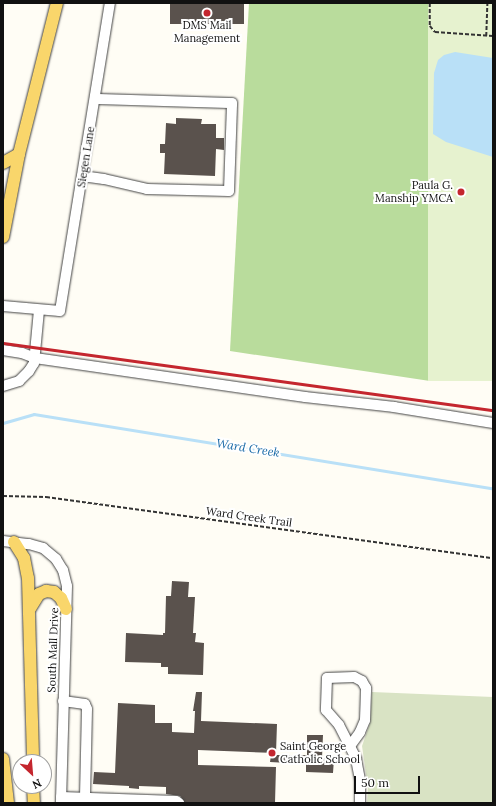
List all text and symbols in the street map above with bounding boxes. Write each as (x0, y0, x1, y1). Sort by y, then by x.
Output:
marker: DMS Mail Management (202, 8, 212, 18)
place label: DMS Mail Management (174, 19, 240, 45)
street label: Siegen Lane (75, 125, 97, 189)
place label: Paula G. Manship YMCA (375, 179, 453, 205)
marker: Paula G. Manship YMCA (456, 187, 466, 197)
water label: Ward Creek (215, 436, 281, 460)
street label: Ward Creek Trail (205, 504, 293, 530)
street label: South Mall Drive (45, 607, 61, 693)
place label: Saint George Catholic School (280, 740, 360, 766)
marker: Saint George Catholic School (267, 748, 277, 758)
north arrow (12, 754, 52, 794)
scale bar (356, 768, 422, 794)
text: 50 m (361, 775, 389, 790)
text: N (30, 776, 44, 792)

